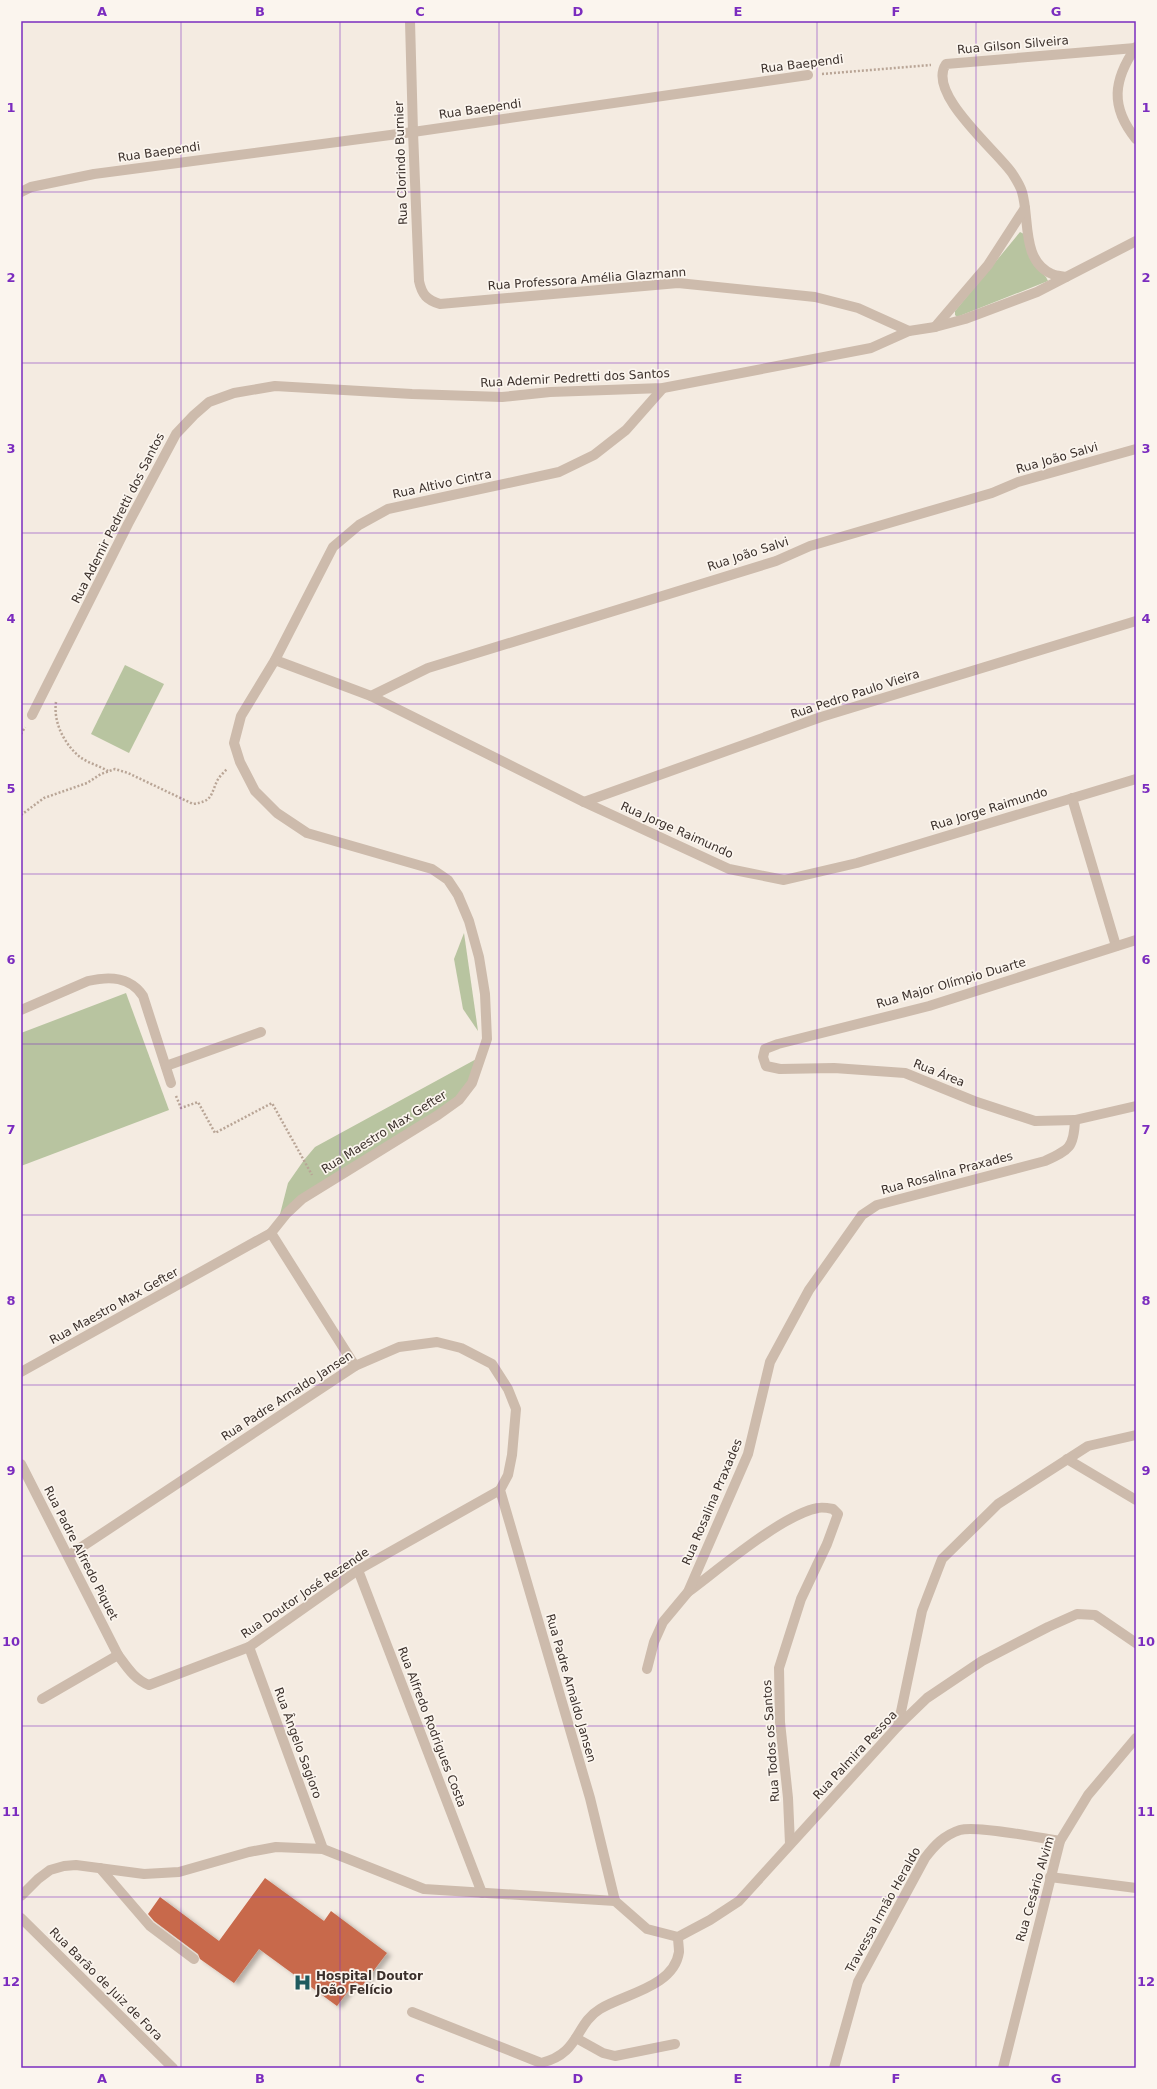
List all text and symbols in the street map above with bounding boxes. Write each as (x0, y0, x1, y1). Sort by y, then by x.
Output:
text: A (97, 4, 107, 19)
text: B (255, 4, 265, 19)
text: C (415, 4, 425, 19)
text: D (573, 4, 584, 19)
text: E (734, 4, 742, 19)
text: F (892, 4, 900, 19)
text: G (1051, 4, 1061, 19)
street label: Rua Gilson Silveira (957, 33, 1069, 57)
street label: Rua Baependi (760, 52, 844, 76)
street label: Rua Baependi (438, 96, 522, 122)
text: 1 (6, 100, 16, 115)
text: 1 (1141, 100, 1151, 115)
street label: Rua Clorindo Burnier (392, 101, 410, 225)
street label: Rua Baependi (117, 139, 201, 165)
street label: Rua Professora Amélia Glazmann (487, 265, 687, 293)
text: 2 (6, 270, 16, 285)
text: 2 (1141, 270, 1151, 285)
street label: Rua Ademir Pedretti dos Santos (480, 366, 670, 390)
street label: Rua Ademir Pedretti dos Santos (69, 430, 167, 606)
street label: Rua João Salvi (1014, 440, 1100, 476)
text: 3 (6, 441, 16, 456)
text: 3 (1141, 441, 1151, 456)
street label: Rua Altivo Cintra (391, 467, 493, 501)
street label: Rua João Salvi (706, 534, 790, 574)
text: 4 (6, 611, 16, 626)
text: 4 (1141, 611, 1151, 626)
street label: Rua Pedro Paulo Vieira (789, 667, 921, 721)
text: 5 (6, 781, 16, 796)
text: 5 (1141, 781, 1151, 796)
street label: Rua Jorge Raimundo (929, 785, 1049, 833)
street label: Rua Jorge Raimundo (619, 799, 735, 861)
text: 6 (6, 952, 16, 967)
text: 6 (1141, 952, 1151, 967)
street label: Rua Major Olímpio Duarte (875, 955, 1027, 1011)
street label: Rua Área (911, 1055, 967, 1090)
street label: Rua Maestro Max Gefter (319, 1088, 449, 1176)
text: 7 (6, 1122, 16, 1137)
text: 7 (1141, 1122, 1151, 1137)
street label: Rua Rosalina Praxades (880, 1149, 1014, 1197)
street label: Rua Maestro Max Gefter (47, 1265, 181, 1347)
text: 8 (6, 1293, 16, 1308)
text: 8 (1141, 1293, 1151, 1308)
street label: Rua Padre Arnaldo Jansen (219, 1348, 355, 1444)
street label: Rua Rosalina Praxades (679, 1437, 745, 1567)
text: 9 (6, 1463, 16, 1478)
text: 9 (1141, 1463, 1151, 1478)
street label: Rua Padre Alfredo Piquet (41, 1484, 121, 1623)
street label: Rua Doutor José Rezende (238, 1545, 372, 1641)
street label: Rua Padre Arnaldo Jansen (543, 1612, 599, 1764)
text: 10 (2, 1634, 20, 1649)
text: 10 (1137, 1634, 1155, 1649)
street label: Rua Alfredo Rodrigues Costa (395, 1645, 469, 1809)
street label: Rua Todos os Santos (760, 1679, 782, 1803)
street label: Rua Ângelo Sagioro (271, 1685, 326, 1800)
street label: Rua Palmira Pessoa (810, 1708, 900, 1802)
text: 11 (2, 1804, 20, 1819)
text: 11 (1137, 1804, 1155, 1819)
street label: Rua Cesário Alvim (1013, 1835, 1057, 1943)
street label: Travessa Irmão Heraldo (842, 1845, 923, 1976)
street label: Rua Barão de Juiz de Fora (47, 1925, 165, 2043)
place label: Hospital Doutor João Felício (315, 1969, 423, 1997)
hospital icon: Hospital Doutor João Felício (293, 1973, 313, 1993)
text: 12 (2, 1974, 20, 1989)
text: 12 (1137, 1974, 1155, 1989)
text: A (97, 2071, 107, 2086)
text: B (255, 2071, 265, 2086)
text: C (415, 2071, 425, 2086)
text: D (573, 2071, 584, 2086)
text: E (734, 2071, 742, 2086)
text: F (892, 2071, 900, 2086)
text: G (1051, 2071, 1061, 2086)

